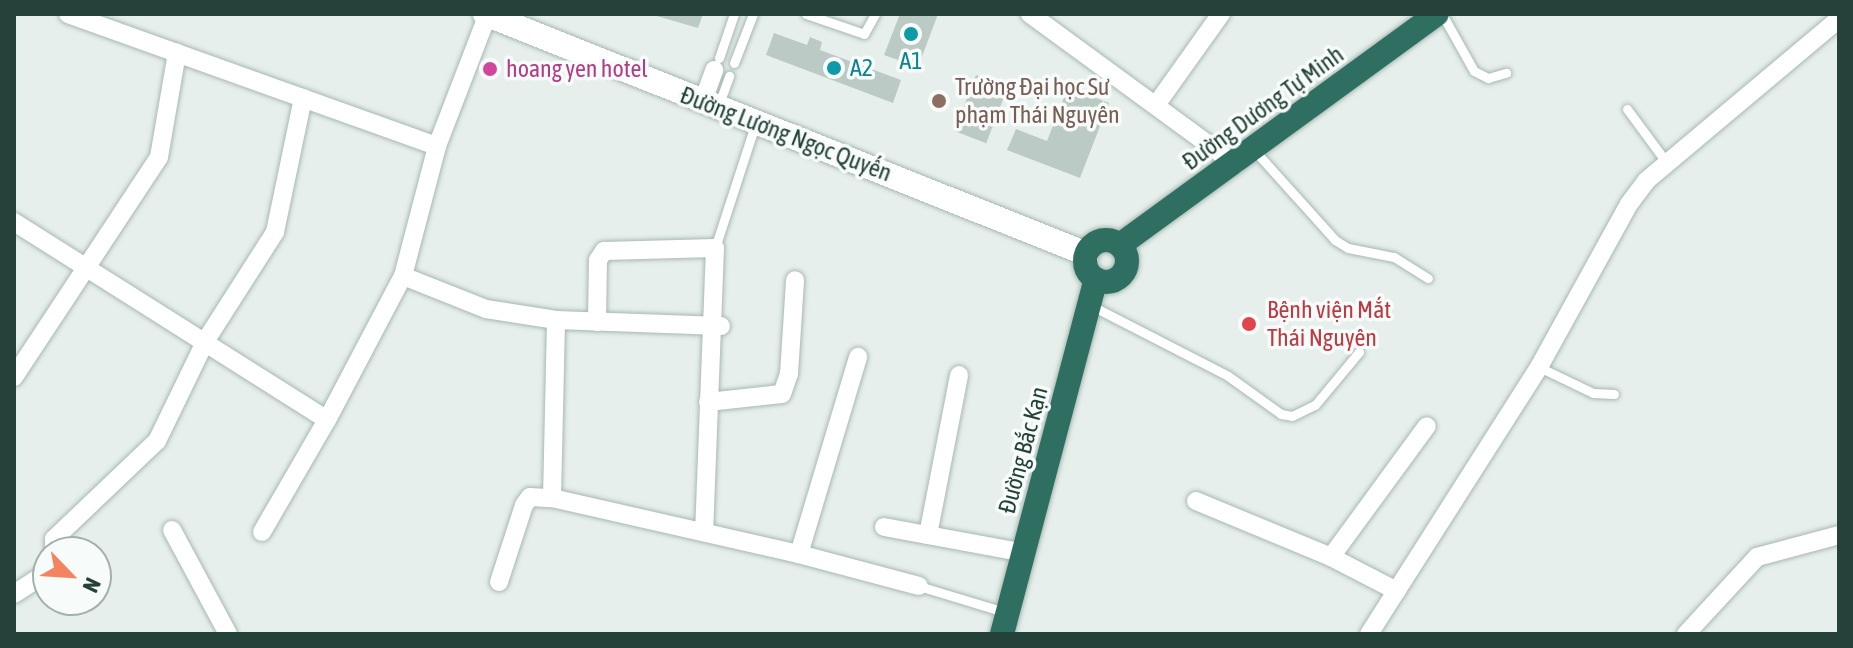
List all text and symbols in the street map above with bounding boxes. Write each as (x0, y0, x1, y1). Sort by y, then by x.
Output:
marker: A1 (902, 25, 920, 43)
street label: Đường Dương Tự Minh (1177, 40, 1349, 176)
place label: A1 (899, 47, 923, 75)
place label: A2 (850, 54, 873, 82)
place label: hoang yen hotel (506, 55, 648, 83)
marker: A2 (825, 59, 843, 77)
marker: hoang yen hotel (481, 60, 499, 78)
place label: Trường Đại học Sư phạm Thái Nguyên (955, 73, 1120, 129)
street label: Đường Lương Ngọc Quyến (676, 80, 896, 188)
marker: Trường Đại học Sư phạm Thái Nguyên (930, 92, 948, 110)
place label: Bệnh viện Mắt Thái Nguyên (1267, 296, 1391, 352)
marker: Bệnh viện Mắt Thái Nguyên (1238, 313, 1260, 335)
street label: Đường Bắc Kạn (992, 383, 1054, 517)
north arrow (32, 536, 112, 616)
text: N (77, 574, 106, 597)

